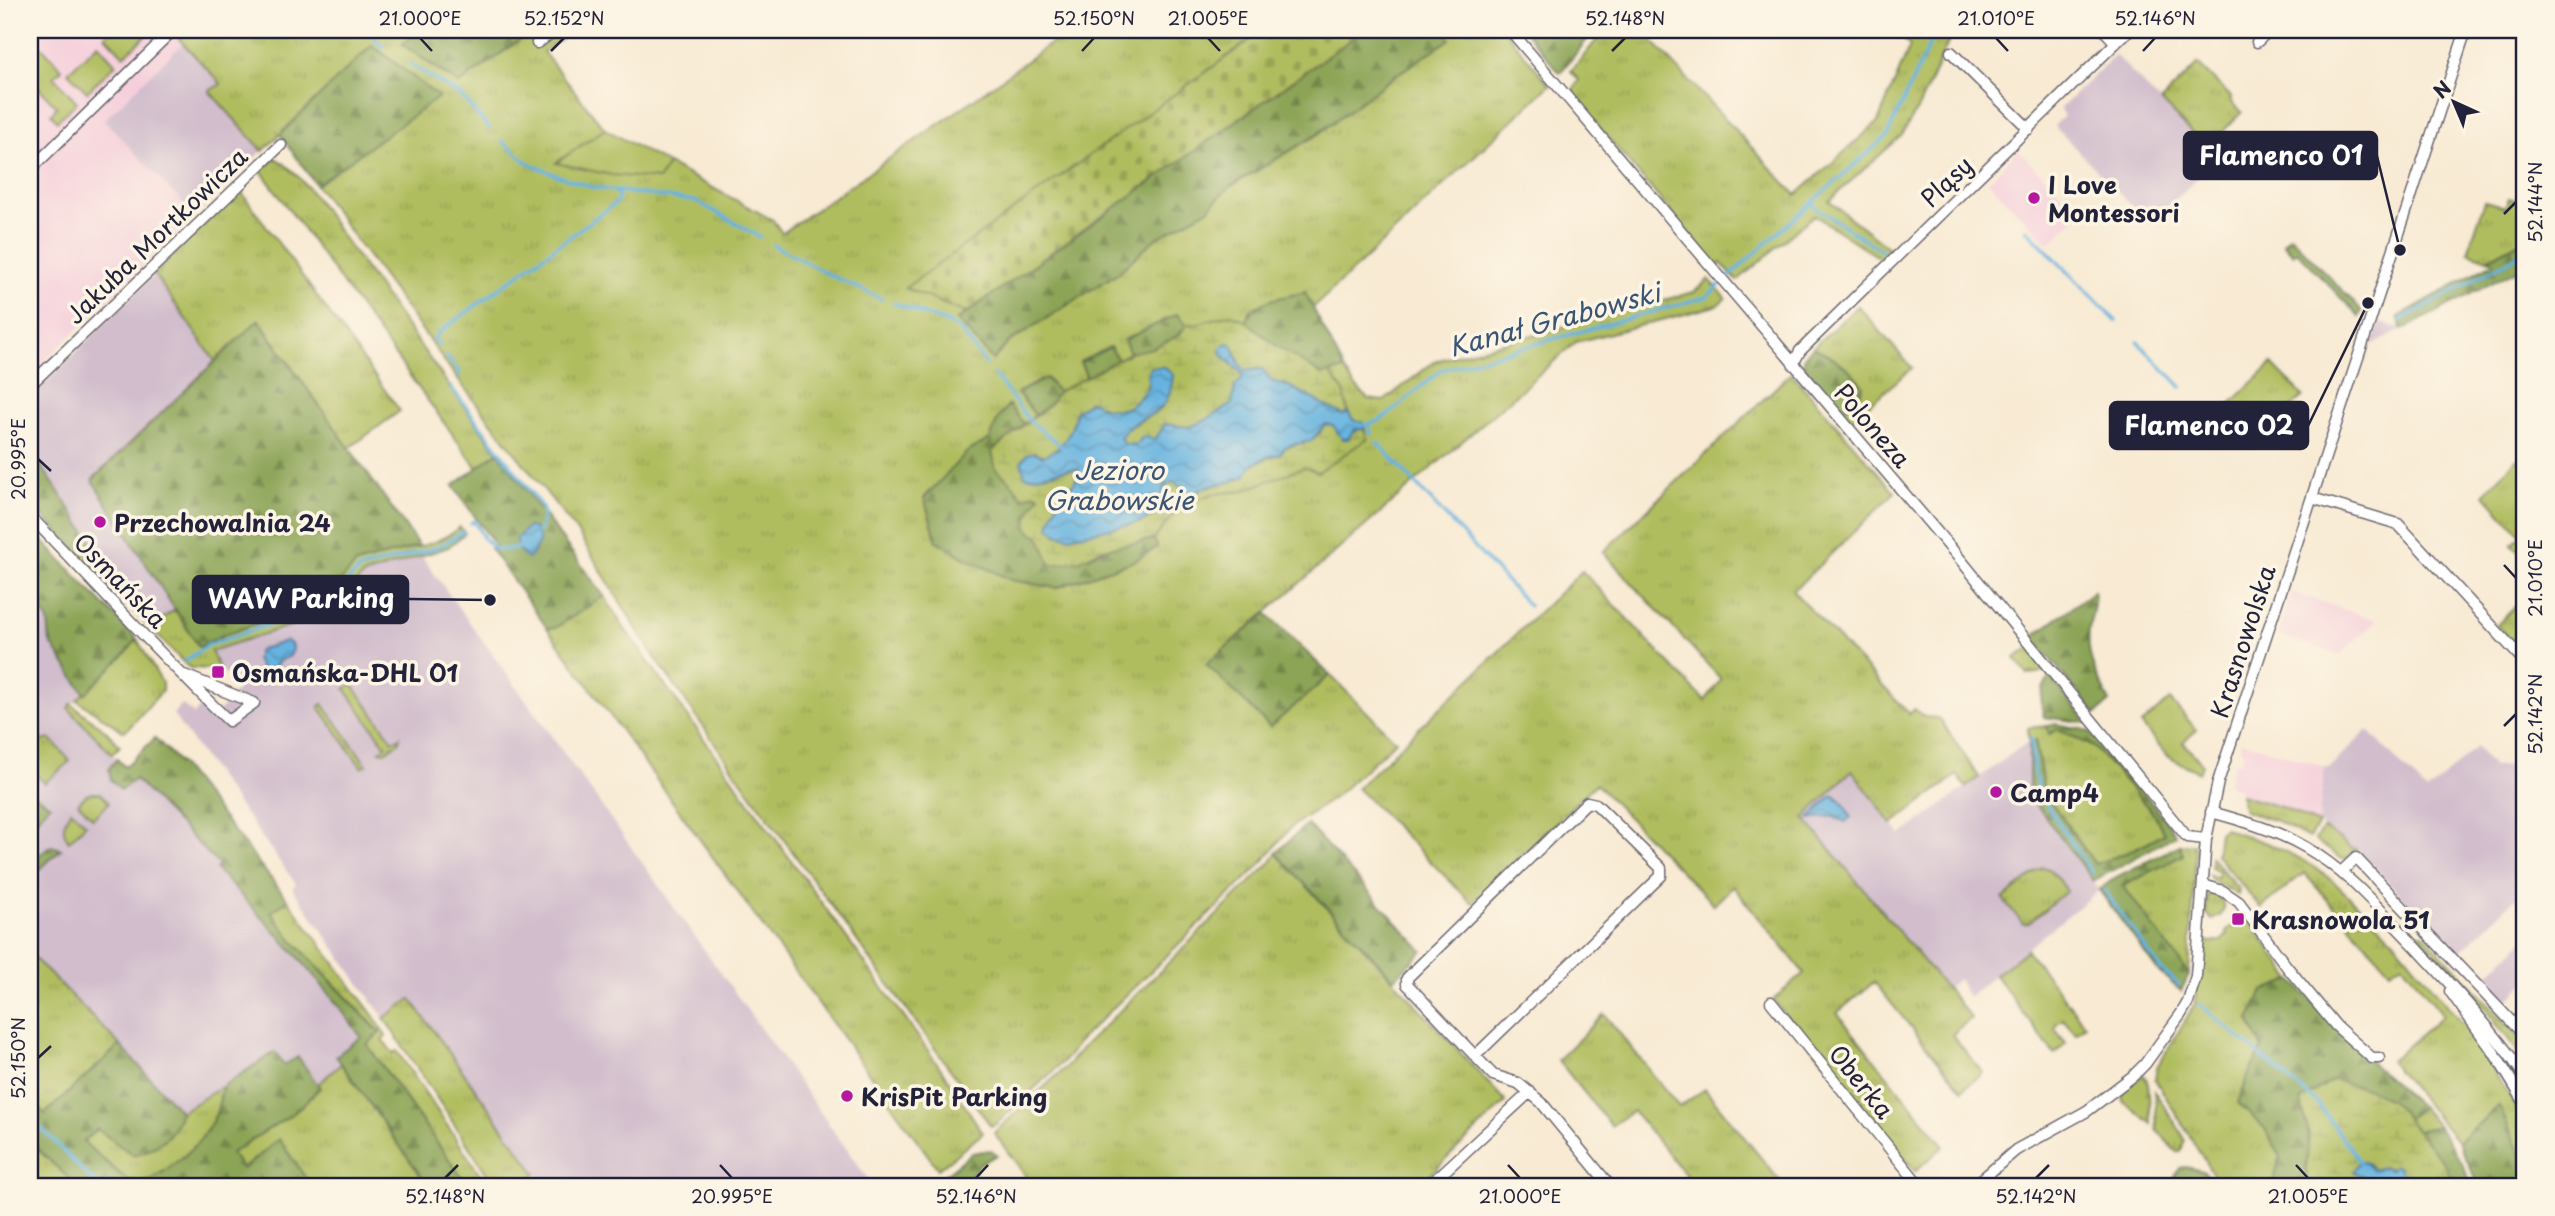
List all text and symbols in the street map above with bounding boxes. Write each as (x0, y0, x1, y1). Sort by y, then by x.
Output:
text: 21.000°E (379, 4, 461, 31)
text: 52.152°N (523, 4, 605, 31)
text: 52.150°N (1053, 4, 1135, 31)
text: 21.005°E (1167, 4, 1249, 31)
text: 52.148°N (1585, 4, 1665, 31)
text: 21.010°E (1957, 4, 2035, 31)
text: 52.146°N (2114, 4, 2196, 31)
north arrow (2418, 66, 2488, 136)
text: N (2426, 74, 2457, 104)
callout: Flamenco 01 (2184, 132, 2377, 179)
text: Flamenco 01 (2199, 135, 2363, 174)
street label: Jakuba Mortkowicza (57, 139, 255, 331)
street label: Pląsy (1912, 147, 1980, 215)
text: 52.144°N (2521, 161, 2548, 243)
place label: I Love Montessori (2048, 166, 2180, 230)
marker: I Love Montessori (2026, 190, 2042, 206)
water label: Kanał Grabowski (1444, 271, 1668, 366)
street label: Poloneza (1826, 375, 1920, 475)
callout: Flamenco 02 (2110, 402, 2308, 449)
text: Flamenco 02 (2124, 405, 2294, 444)
text: 20.995°E (4, 418, 31, 500)
water label: Jezioro Grabowskie (1044, 450, 1195, 519)
place label: Przechowalnia 24 (114, 504, 331, 540)
marker: Przechowalnia 24 (92, 514, 108, 530)
street label: Osmańska (66, 524, 176, 636)
text: 21.010°E (2521, 539, 2548, 617)
street label: Krasnowolska (2200, 560, 2284, 722)
callout: WAW Parking (193, 576, 408, 623)
text: WAW Parking (208, 578, 394, 617)
place label: Osmańska-DHL 01 (232, 654, 458, 690)
marker: Osmańska-DHL 01 (210, 664, 226, 680)
text: 52.142°N (2521, 673, 2548, 755)
place label: Camp4 (2010, 774, 2099, 810)
marker: Camp4 (1988, 784, 2004, 800)
place label: Krasnowola 51 (2252, 901, 2429, 937)
marker: Krasnowola 51 (2230, 911, 2246, 927)
text: 52.150°N (4, 1017, 31, 1099)
street label: Oberka (1821, 1036, 1903, 1126)
place label: KrisPit Parking (861, 1078, 1047, 1114)
marker: KrisPit Parking (839, 1088, 855, 1104)
text: 52.148°N (405, 1182, 485, 1209)
text: 20.995°E (691, 1182, 773, 1209)
text: 52.146°N (935, 1182, 1017, 1209)
text: 21.000°E (1479, 1182, 1561, 1209)
text: 52.142°N (1995, 1182, 2077, 1209)
text: 21.005°E (2267, 1182, 2349, 1209)

